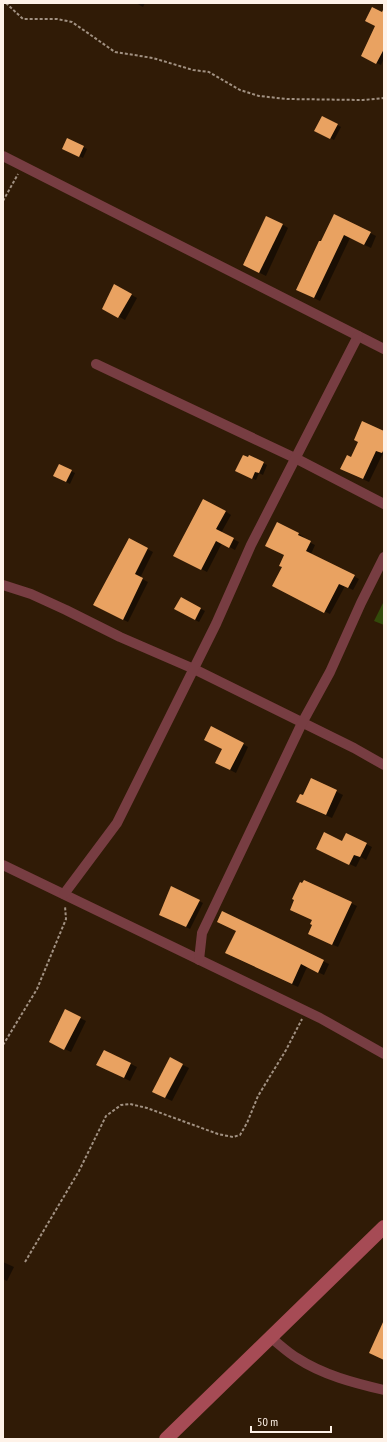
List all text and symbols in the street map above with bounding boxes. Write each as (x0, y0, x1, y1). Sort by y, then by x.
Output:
scale bar (251, 1408, 331, 1434)
text: 50 m (257, 1414, 278, 1429)

